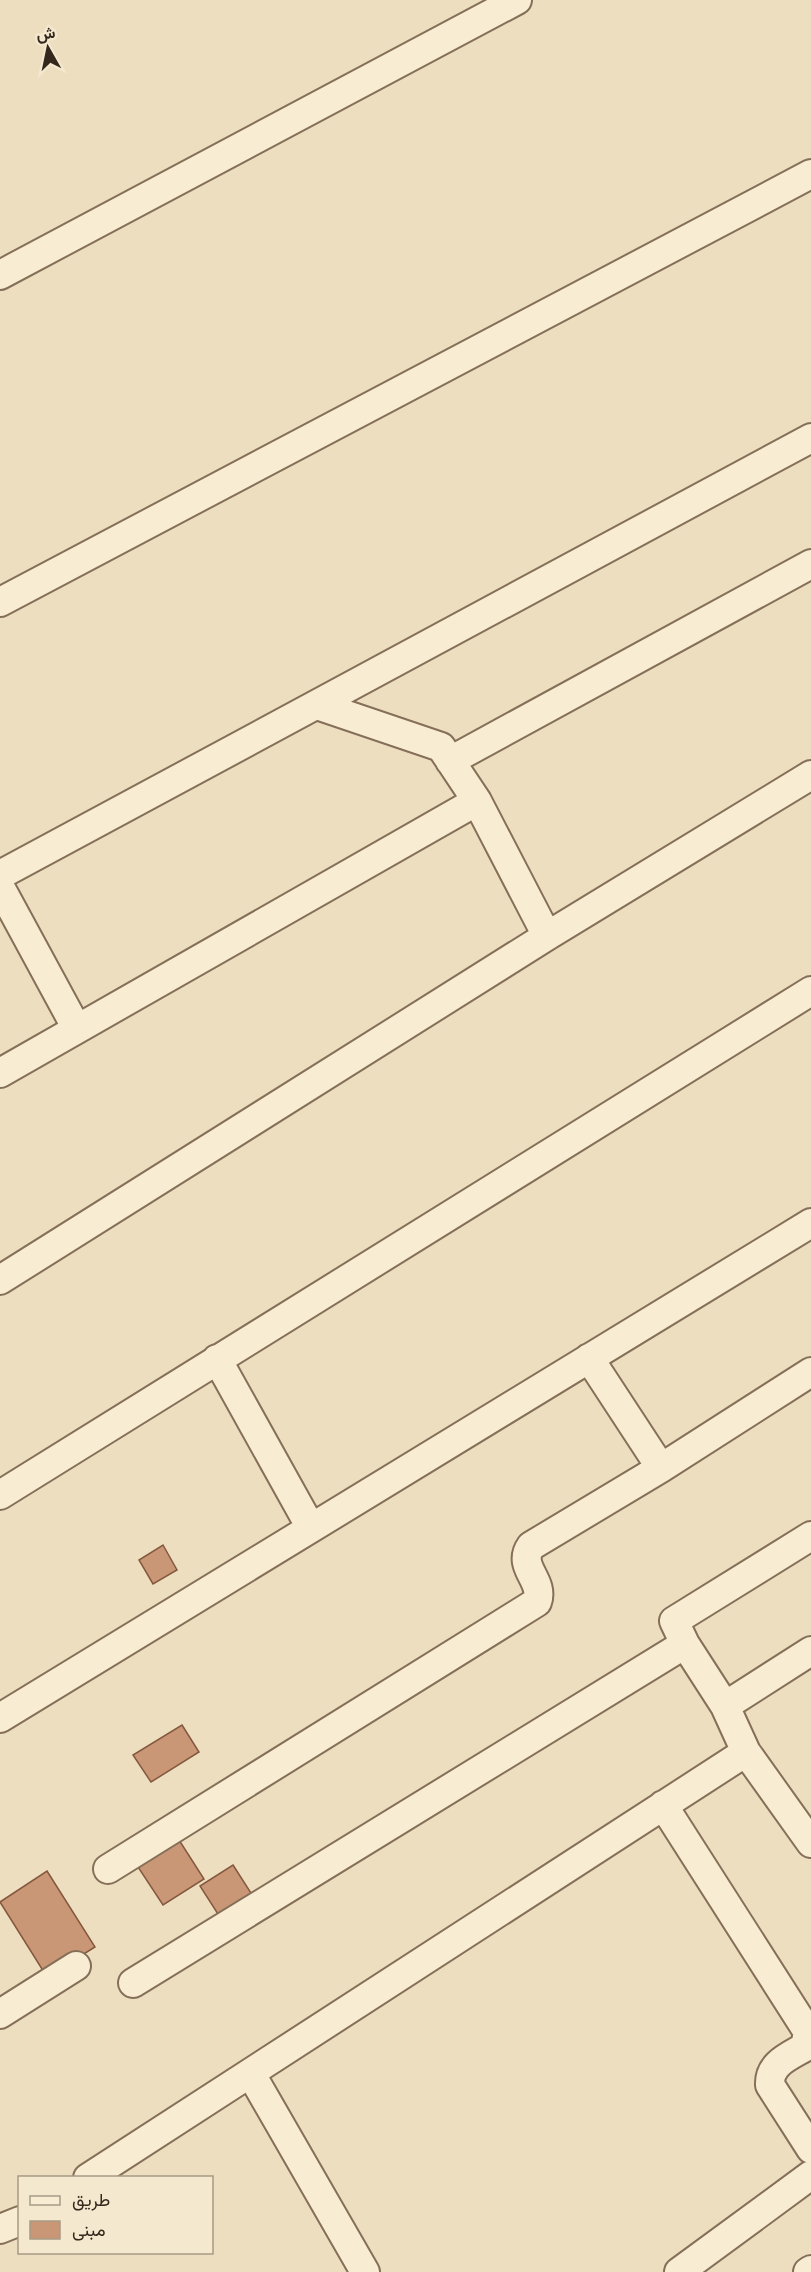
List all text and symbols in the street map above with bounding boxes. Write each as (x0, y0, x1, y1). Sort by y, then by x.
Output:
north arrow (18, 18, 78, 78)
text: ش (35, 24, 57, 45)
legend (18, 2176, 213, 2254)
text: طريق (72, 2190, 110, 2211)
text: مبنى (72, 2220, 106, 2241)

